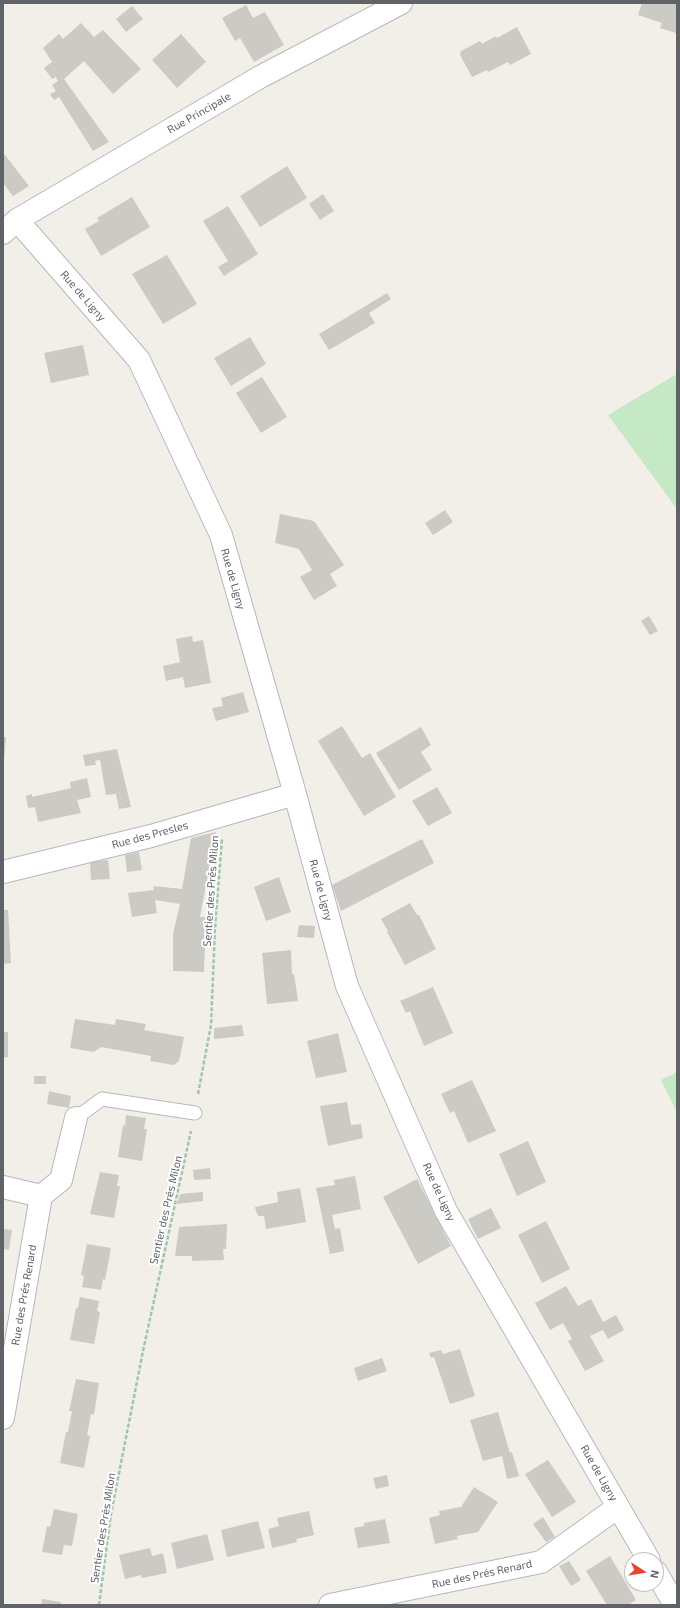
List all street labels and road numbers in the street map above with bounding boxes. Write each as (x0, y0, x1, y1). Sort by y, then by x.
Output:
street label: Rue Principale (165, 89, 233, 137)
street label: Rue de Ligny (57, 268, 109, 324)
street label: Rue de Ligny (218, 547, 248, 611)
street label: Rue des Presles (110, 818, 190, 852)
street label: Sentier des Prés Milon (201, 835, 221, 947)
street label: Rue de Ligny (306, 858, 336, 922)
street label: Sentier des Prés Milon (147, 1154, 185, 1266)
street label: Rue de Ligny (420, 1161, 458, 1223)
street label: Rue des Prés Renard (9, 1244, 39, 1346)
street label: Rue de Ligny (578, 1442, 620, 1504)
street label: Sentier des Prés Milon (88, 1472, 118, 1584)
street label: Rue des Prés Renard (431, 1557, 533, 1591)

